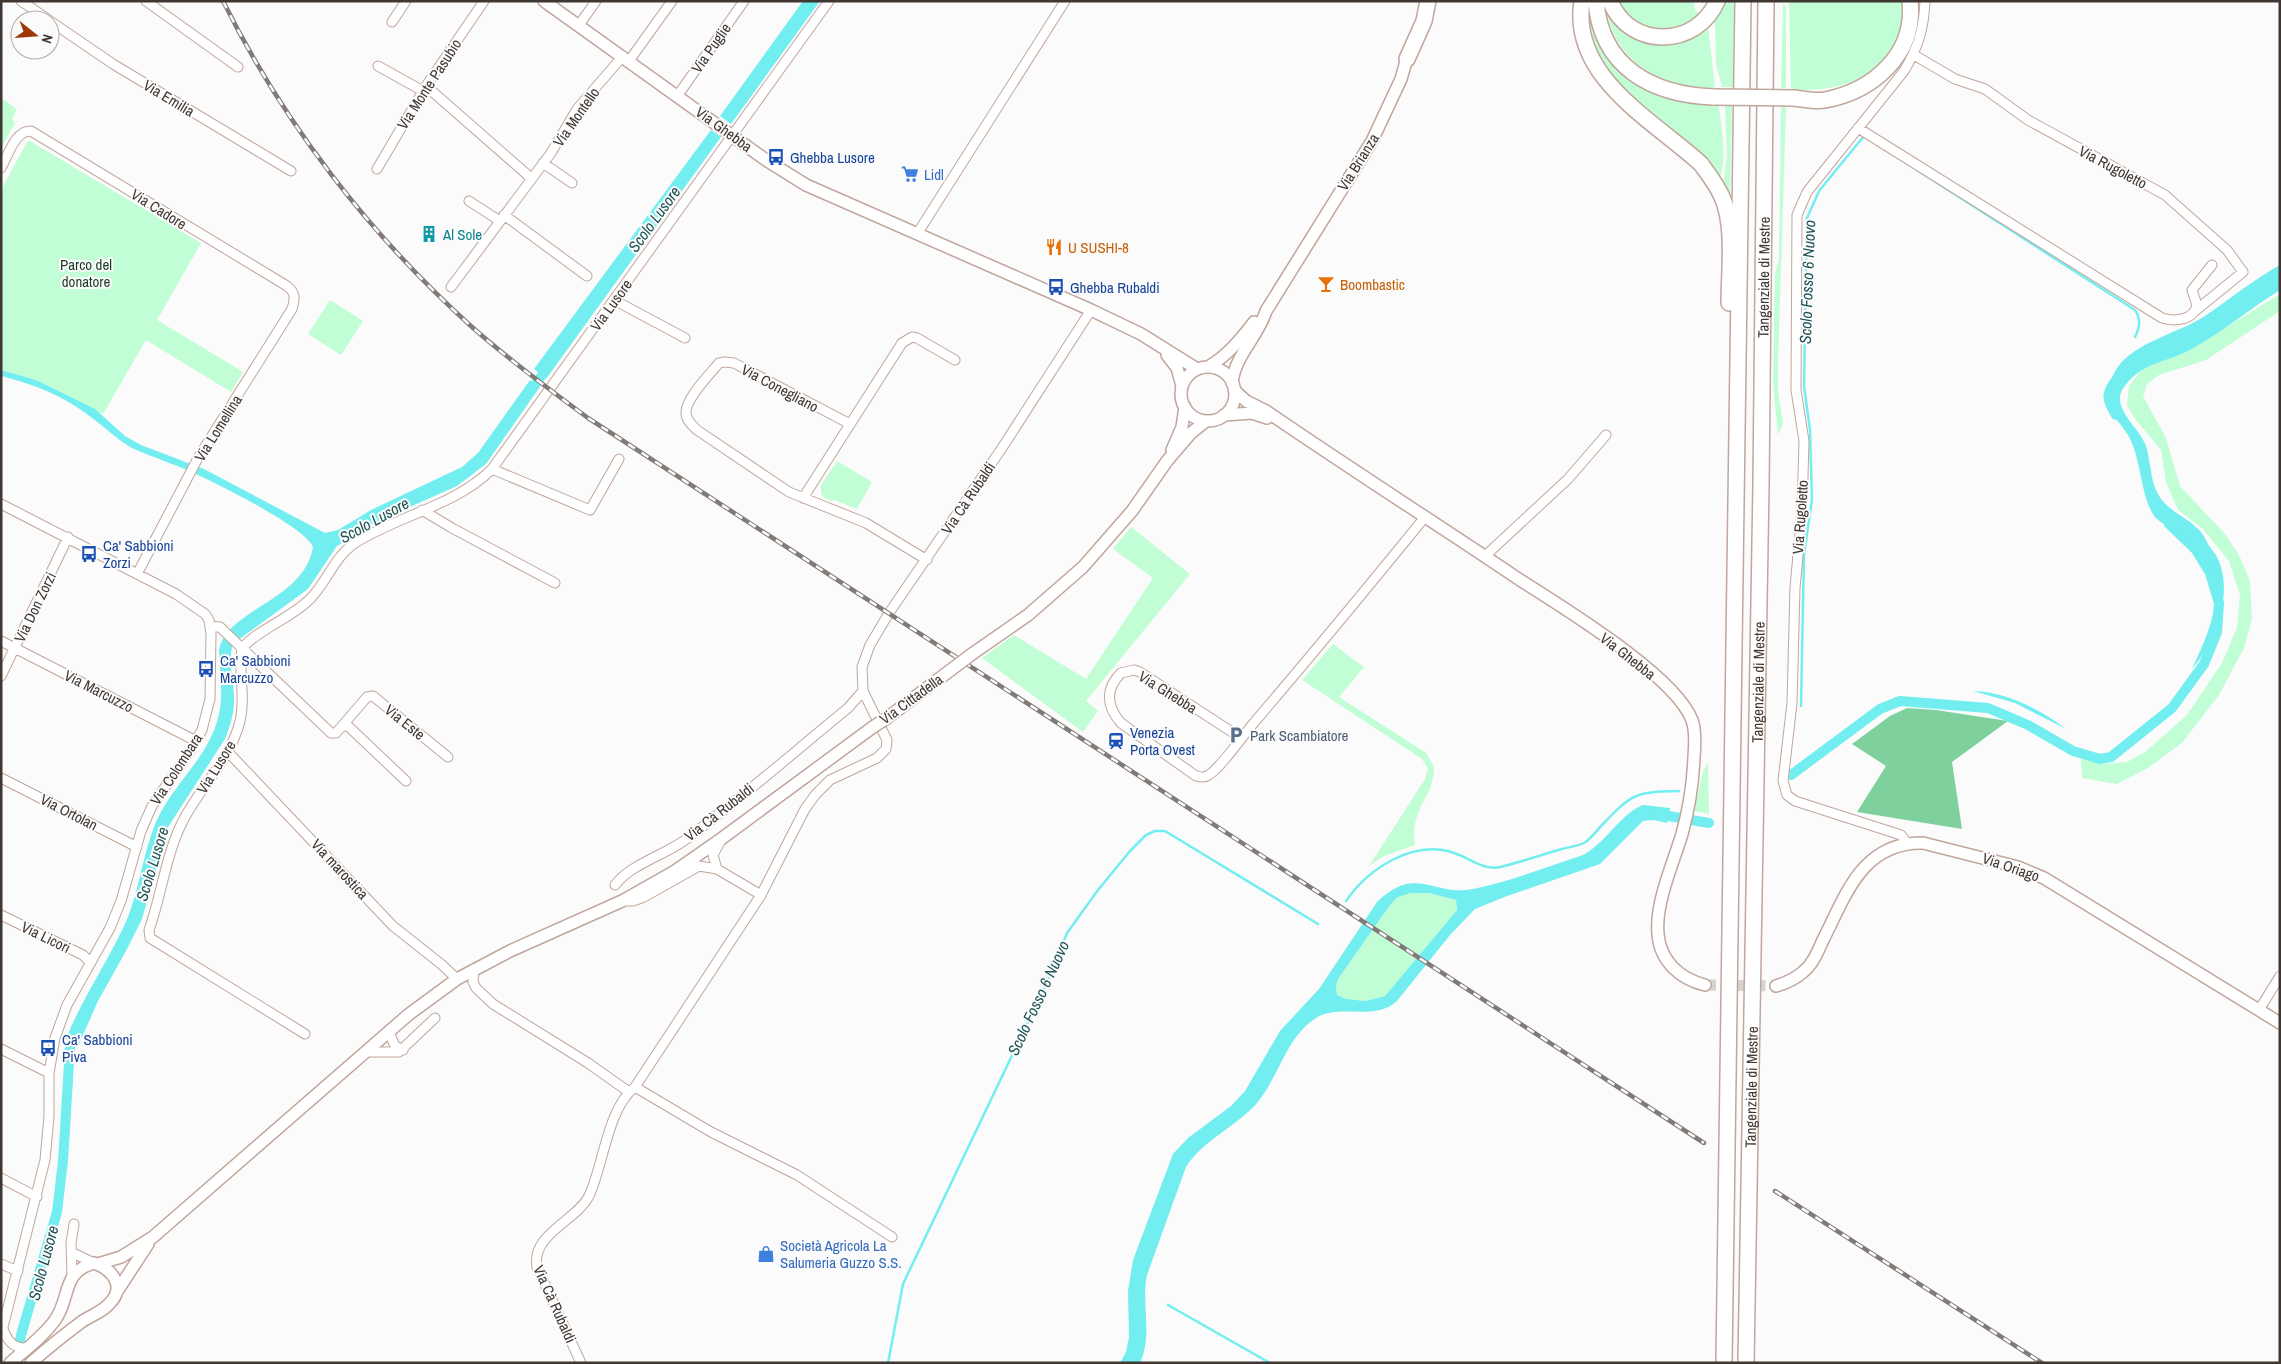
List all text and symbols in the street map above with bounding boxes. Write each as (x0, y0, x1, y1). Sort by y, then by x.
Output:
north arrow (10, 10, 60, 60)
street label: Via Puglie (686, 19, 736, 77)
text: N (38, 32, 57, 45)
street label: Via Monte Pasubio (392, 34, 466, 134)
street label: Via Emilia (139, 74, 199, 122)
street label: Via Montello (548, 83, 604, 151)
street label: Via Ghebba (691, 101, 757, 157)
street label: Via Brianza (1332, 129, 1384, 195)
street label: Via Rugoletto (2075, 140, 2151, 194)
bus stop icon: Ghebba Lusore (766, 147, 786, 167)
place label: Ghebba Lusore (790, 147, 875, 168)
supermarket icon: Lidl (900, 164, 920, 184)
place label: Lidl (924, 164, 944, 185)
water label: Scolo Lusore (623, 182, 685, 256)
street label: Via Cadore (127, 184, 191, 234)
street label: Tangenziale di Mestre (1752, 216, 1774, 338)
water label: Scolo Fosso 6 Nuovo (1794, 220, 1820, 344)
building icon: Al Sole (419, 224, 439, 244)
place label: Al Sole (442, 224, 482, 245)
restaurant icon: U SUSHI-8 (1044, 237, 1064, 257)
place label: U SUSHI-8 (1068, 237, 1129, 258)
park label: Parco del donatore (60, 254, 112, 292)
bar icon: Boombastic (1316, 274, 1336, 294)
place label: Boombastic (1340, 274, 1405, 295)
street label: Via Lusore (585, 275, 637, 335)
bus stop icon: Ghebba Rubaldi (1046, 277, 1066, 297)
place label: Ghebba Rubaldi (1070, 277, 1160, 298)
street label: Via Conegliano (738, 359, 822, 417)
street label: Via Lomellina (189, 391, 247, 465)
street label: Via Cà Rubaldi (936, 458, 1000, 538)
street label: Via Rugoletto (1787, 479, 1813, 555)
water label: Scolo Lusore (335, 492, 413, 548)
place label: Ca' Sabbioni Zorzi (103, 535, 174, 573)
bus stop icon: Ca' Sabbioni Zorzi (79, 544, 99, 564)
street label: Via Don Zorzi (9, 568, 61, 646)
street label: Tangenziale di Mestre (1746, 621, 1769, 743)
street label: Via Ghebba (1596, 628, 1660, 685)
place label: Ca' Sabbioni Marcuzzo (220, 650, 291, 688)
bus stop icon: Ca' Sabbioni Marcuzzo (196, 659, 216, 679)
street label: Via Marcuzzo (61, 665, 137, 717)
street label: Via Ghebba (1135, 666, 1201, 718)
street label: Via Cittadella (875, 669, 947, 729)
street label: Via Este (380, 699, 430, 745)
place label: Venezia Porta Ovest (1130, 722, 1196, 760)
parking icon: Park Scambiatore (1226, 725, 1246, 745)
place label: Park Scambiatore (1250, 725, 1349, 746)
street label: Via Colombara (145, 729, 207, 809)
station icon: Venezia Porta Ovest (1106, 731, 1126, 751)
street label: Via Lusore (191, 736, 241, 798)
street label: Via Cà Rubaldi (680, 778, 758, 846)
street label: Via Ortolan (37, 789, 101, 835)
water label: Scolo Lusore (130, 824, 174, 904)
street label: Via marostica (307, 834, 374, 904)
street label: Via Oriago (1980, 847, 2043, 887)
street label: Via Licori (18, 916, 74, 958)
water label: Scolo Fosso 6 Nuovo (1002, 937, 1074, 1059)
street label: Tangenziale di Mestre (1739, 1026, 1762, 1148)
place label: Ca' Sabbioni Piva (62, 1029, 133, 1067)
bus stop icon: Ca' Sabbioni Piva (38, 1038, 58, 1058)
water label: Scolo Lusore (22, 1223, 64, 1303)
place label: Società Agricola La Salumeria Guzzo S.S. (780, 1235, 902, 1273)
shop icon: Società Agricola La Salumeria Guzzo S.S. (756, 1244, 776, 1264)
street label: Via Cà Rubaldi (528, 1262, 582, 1346)

